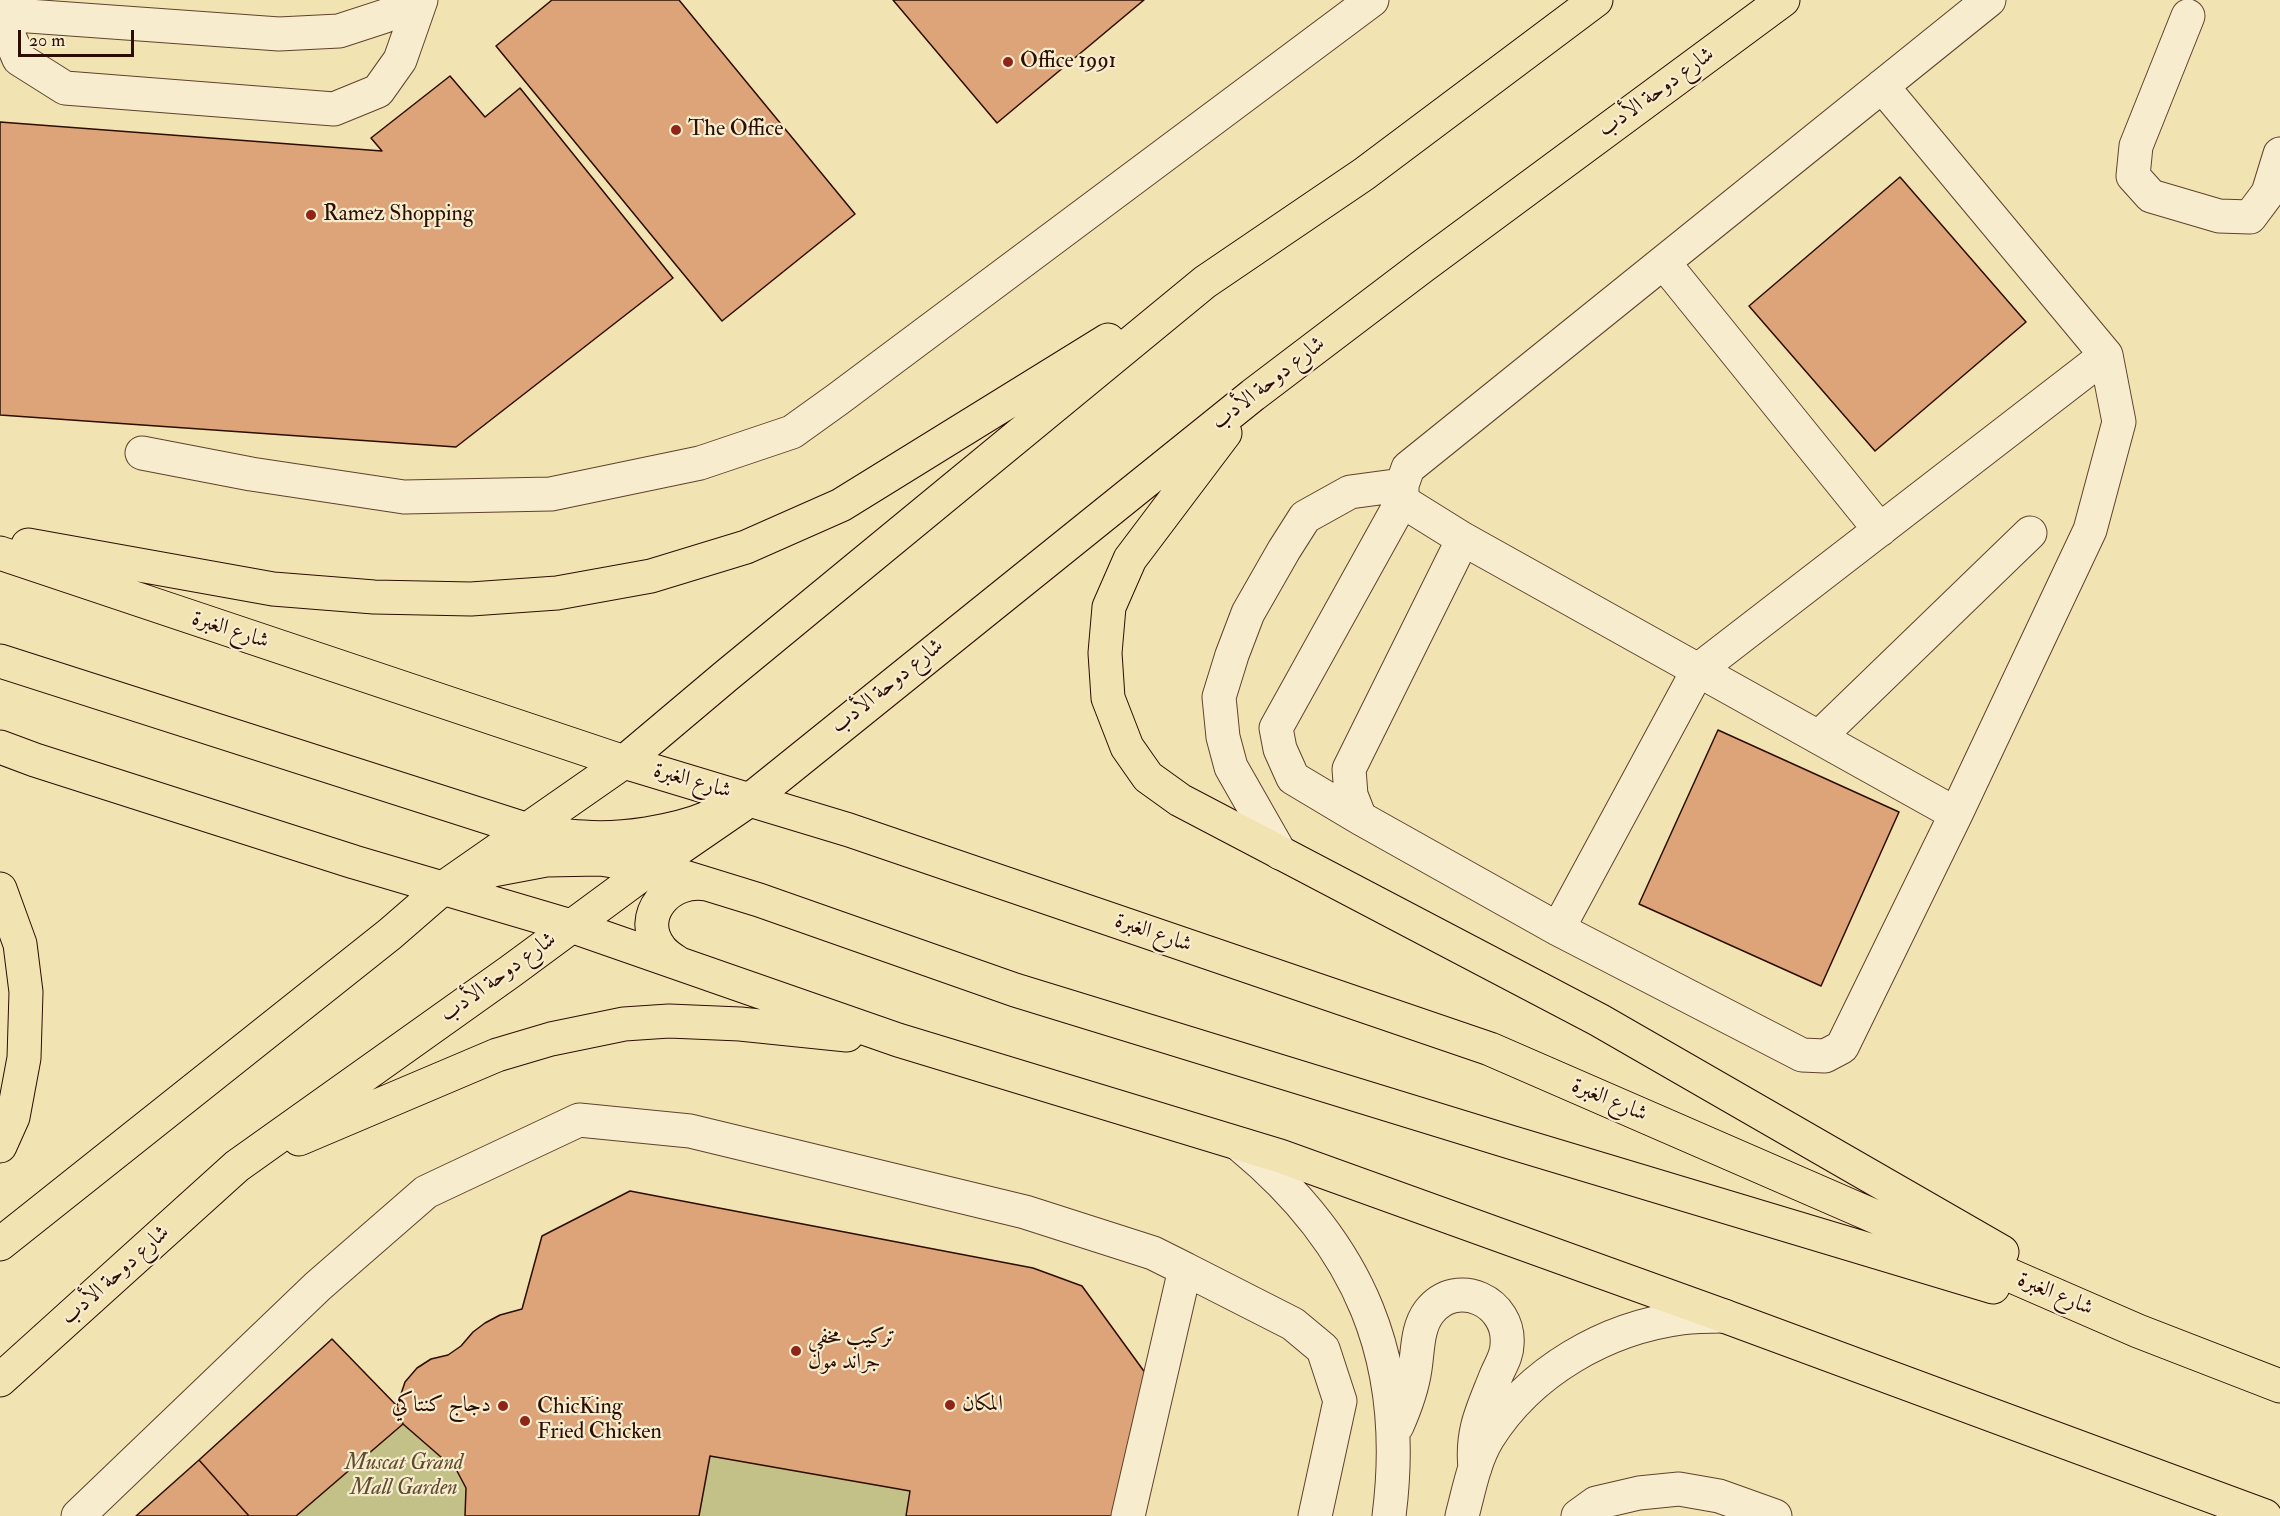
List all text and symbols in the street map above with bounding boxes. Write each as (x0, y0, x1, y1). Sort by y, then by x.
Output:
scale bar (21, 18, 136, 56)
text: 20 m (29, 29, 65, 52)
street label: شارع دوحة الأدب (1594, 42, 1720, 144)
place label: Office 1991 (1020, 49, 1116, 75)
marker: Office 1991 (1001, 55, 1015, 69)
place label: The Office (688, 117, 783, 143)
marker: The Office (669, 123, 683, 137)
place label: Ramez Shopping (323, 202, 474, 228)
marker: Ramez Shopping (304, 208, 318, 222)
street label: شارع دوحة الأدب (1207, 331, 1331, 437)
street label: شارع الغبرة (188, 606, 272, 656)
street label: شارع دوحة الأدب (826, 634, 950, 740)
street label: شارع الغبرة (650, 758, 734, 806)
street label: شارع الغبرة (1111, 909, 1195, 959)
street label: شارع دوحة الأدب (436, 927, 562, 1029)
street label: شارع الغبرة (1567, 1073, 1651, 1129)
street label: شارع دوحة الأدب (56, 1220, 176, 1332)
street label: شارع الغبرة (2013, 1267, 2097, 1323)
place label: تركيب مخفي جراند مول (808, 1325, 895, 1376)
marker: تركيب مخفي جراند مول (789, 1344, 803, 1358)
place label: المكان (962, 1392, 1003, 1418)
place label: دجاج كنتاكي (392, 1393, 491, 1419)
place label: ChicKing Fried Chicken (537, 1395, 662, 1446)
marker: المكان (943, 1398, 957, 1412)
marker: دجاج كنتاكي (496, 1399, 510, 1413)
marker: ChicKing Fried Chicken (518, 1414, 532, 1428)
park label: Muscat Grand Mall Garden (345, 1451, 463, 1502)

